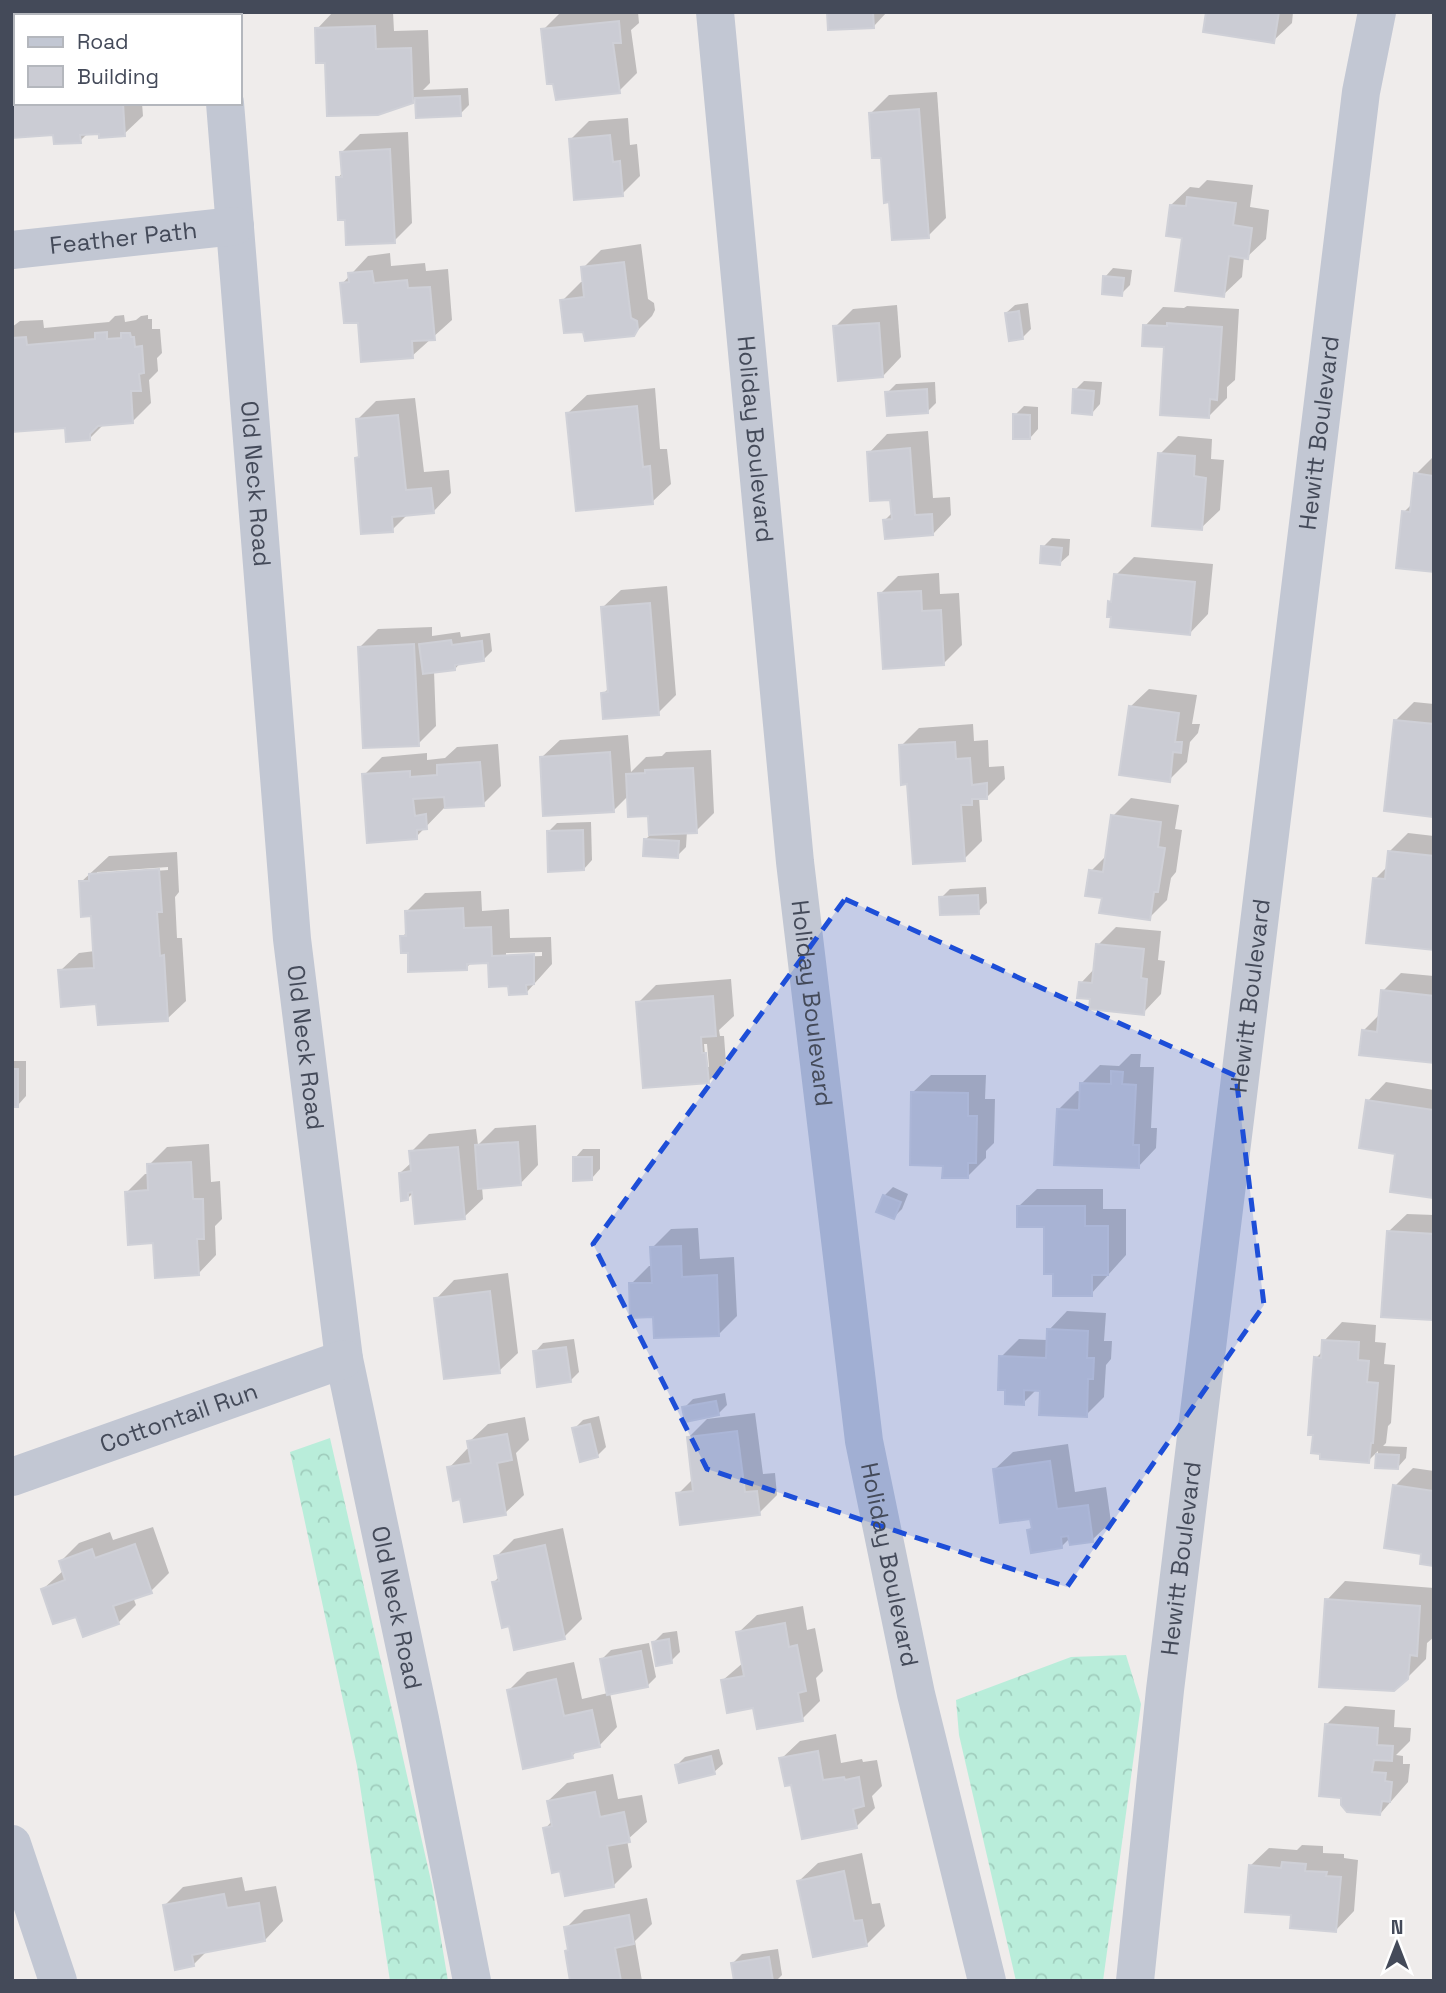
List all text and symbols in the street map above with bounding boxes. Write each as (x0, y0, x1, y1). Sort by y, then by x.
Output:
legend (14, 14, 242, 105)
text: Road (77, 28, 129, 55)
text: Building (77, 63, 159, 90)
street label: Feather Path (48, 214, 199, 261)
street label: Holiday Boulevard (731, 334, 781, 544)
street label: Hewitt Boulevard (1291, 334, 1346, 532)
street label: Old Neck Road (234, 400, 278, 568)
street label: Hewitt Boulevard (1222, 897, 1277, 1095)
street label: Holiday Boulevard (785, 898, 840, 1108)
street label: Old Neck Road (280, 963, 332, 1132)
street label: Cottontail Run (95, 1375, 262, 1460)
street label: Holiday Boulevard (854, 1460, 926, 1669)
street label: Hewitt Boulevard (1153, 1460, 1208, 1657)
street label: Old Neck Road (365, 1523, 429, 1692)
north arrow (1362, 1909, 1432, 1979)
text: N (1391, 1915, 1403, 1940)

